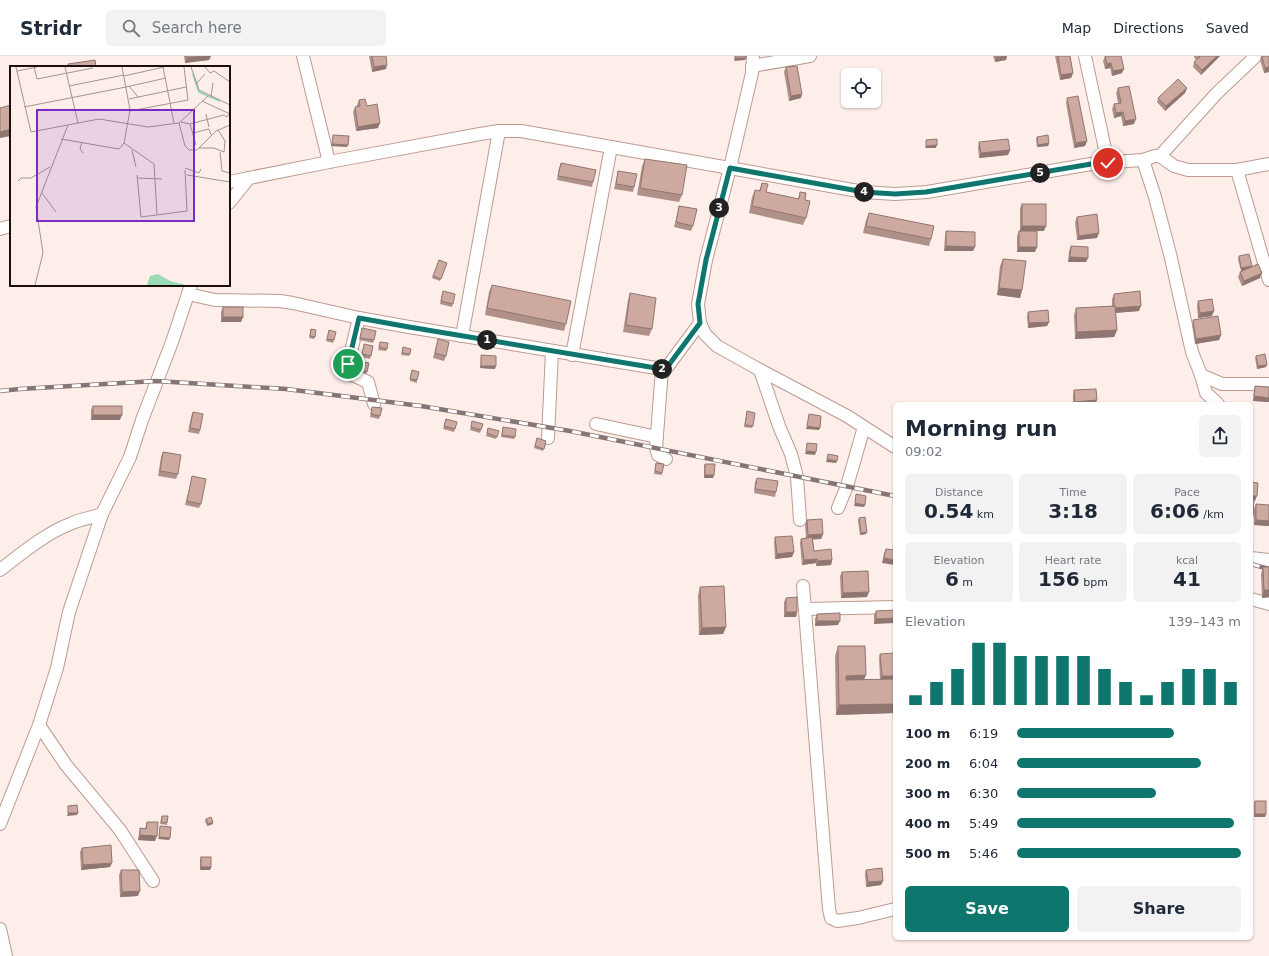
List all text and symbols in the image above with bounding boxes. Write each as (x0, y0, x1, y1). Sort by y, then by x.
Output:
search box (106, 10, 386, 46)
text: Stridr (20, 17, 82, 39)
icon: search (120, 17, 142, 39)
text: Search here (152, 19, 242, 37)
text: Map (1062, 20, 1091, 36)
text: Directions (1113, 20, 1184, 36)
text: Saved (1206, 20, 1249, 36)
inset map (10, 66, 230, 286)
map controls (841, 68, 881, 108)
button: locate (841, 68, 881, 108)
pin (1091, 146, 1125, 180)
icon: check (1097, 152, 1119, 174)
pin: 5 (1030, 163, 1050, 183)
text: 5 (1036, 166, 1044, 179)
pin: 4 (854, 182, 874, 202)
text: 4 (860, 185, 868, 198)
pin: 3 (709, 198, 729, 218)
text: 3 (715, 201, 723, 214)
pin: 1 (477, 330, 497, 350)
text: 1 (483, 333, 491, 346)
pin (331, 347, 365, 381)
icon: arrive (337, 353, 359, 375)
pin: 2 (652, 359, 672, 379)
text: 2 (658, 362, 666, 375)
button: share (1199, 415, 1241, 457)
text: Morning run (905, 416, 1057, 441)
text: 09:02 (905, 444, 942, 459)
text: Distance (935, 486, 983, 499)
text: Time (1060, 486, 1086, 499)
text: Pace (1174, 486, 1200, 499)
text: 0.54 (924, 499, 973, 523)
text: 3:18 (1048, 499, 1098, 523)
text: 6:06 (1150, 499, 1200, 523)
text: km (973, 508, 994, 521)
text: /km (1200, 508, 1224, 521)
text: Elevation (933, 554, 985, 567)
text: Heart rate (1045, 554, 1101, 567)
text: kcal (1176, 554, 1198, 567)
text: 6 (945, 567, 959, 591)
text: 156 (1038, 567, 1080, 591)
text: 41 (1173, 567, 1201, 591)
text: m (959, 576, 973, 589)
text: bpm (1080, 576, 1108, 589)
text: Elevation (905, 614, 965, 629)
text: 139–143 m (1168, 614, 1241, 629)
text: 100 m (905, 726, 950, 741)
text: 6:19 (969, 726, 998, 741)
text: 200 m (905, 756, 950, 771)
text: 6:04 (969, 756, 998, 771)
text: 300 m (905, 786, 950, 801)
text: 6:30 (969, 786, 998, 801)
text: 400 m (905, 816, 950, 831)
text: 5:49 (969, 816, 998, 831)
text: 500 m (905, 846, 950, 861)
text: 5:46 (969, 846, 998, 861)
button: Save (905, 886, 1069, 932)
button: Share (1077, 886, 1241, 932)

